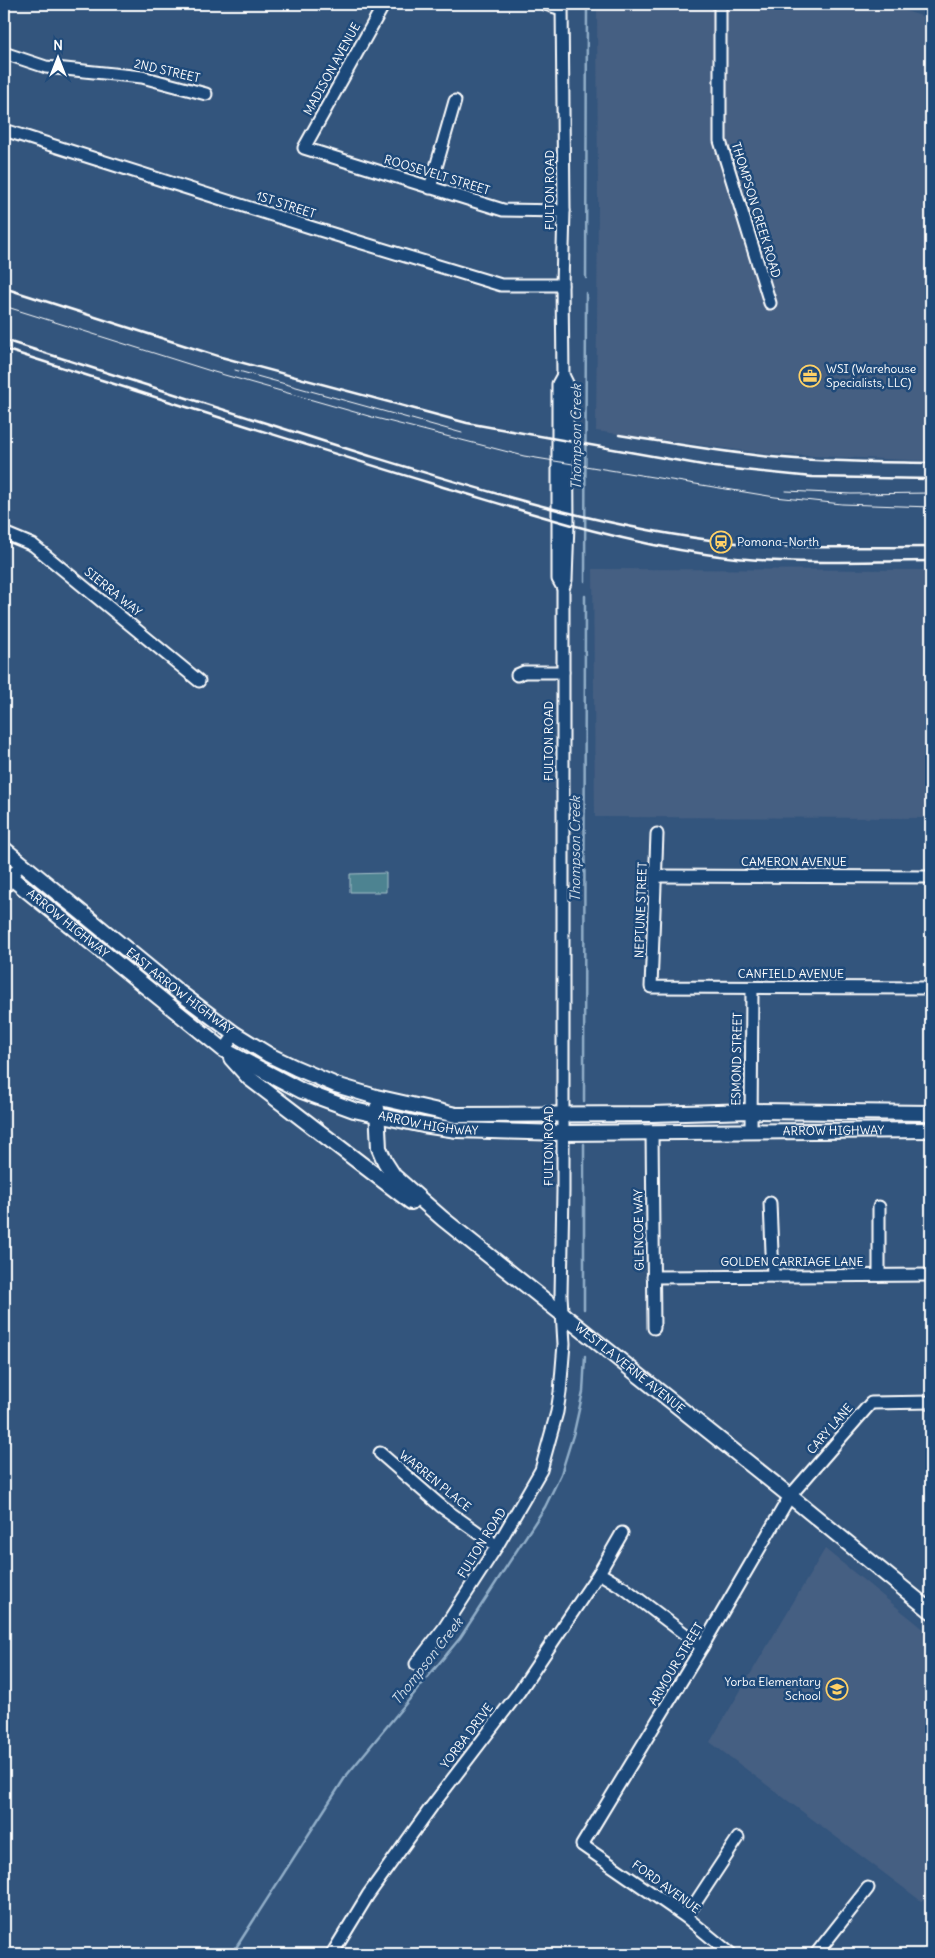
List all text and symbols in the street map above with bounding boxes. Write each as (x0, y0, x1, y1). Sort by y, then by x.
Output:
street label: MADISON AVENUE (300, 20, 363, 118)
north arrow (32, 32, 82, 82)
text: N (53, 36, 63, 54)
street label: 2ND STREET (133, 56, 202, 85)
street label: THOMPSON CREEK ROAD (729, 140, 784, 280)
street label: FULTON ROAD (542, 150, 557, 230)
street label: ROOSEVELT STREET (382, 151, 492, 198)
street label: 1ST STREET (255, 188, 318, 221)
place label: WSI (Warehouse Specialists, LLC) (826, 361, 916, 390)
office icon: WSI (Warehouse Specialists, LLC) (798, 364, 822, 388)
water label: Thompson Creek (567, 383, 585, 490)
station icon: Pomona–North (709, 530, 733, 554)
place label: Pomona–North (737, 534, 819, 549)
street label: SIERRA WAY (82, 564, 145, 619)
street label: FULTON ROAD (541, 701, 556, 781)
water label: Thompson Creek (566, 795, 584, 902)
street label: CAMERON AVENUE (741, 854, 847, 869)
street label: NEPTUNE STREET (631, 862, 650, 958)
street label: ARROW HIGHWAY (24, 885, 112, 961)
street label: EAST ARROW HIGHWAY (123, 944, 237, 1037)
street label: CANFIELD AVENUE (738, 966, 844, 981)
street label: ESMOND STREET (728, 1012, 745, 1106)
street label: FULTON ROAD (541, 1106, 556, 1186)
street label: ARROW HIGHWAY (377, 1107, 479, 1138)
street label: ARROW HIGHWAY (783, 1122, 885, 1138)
street label: GLENCOE WAY (630, 1189, 647, 1271)
street label: GOLDEN CARRIAGE LANE (720, 1254, 864, 1269)
street label: WEST LA VERNE AVENUE (572, 1319, 688, 1416)
street label: CARY LANE (804, 1400, 856, 1457)
street label: WARREN PLACE (396, 1447, 474, 1514)
street label: FULTON ROAD (454, 1505, 509, 1581)
water label: Thompson Creek (387, 1613, 467, 1708)
street label: ARMOUR STREET (645, 1620, 706, 1708)
place label: Yorba Elementary School (725, 1674, 821, 1703)
school or university icon: Yorba Elementary School (825, 1677, 849, 1701)
street label: YORBA DRIVE (437, 1700, 496, 1771)
street label: FORD AVENUE (629, 1857, 703, 1916)

